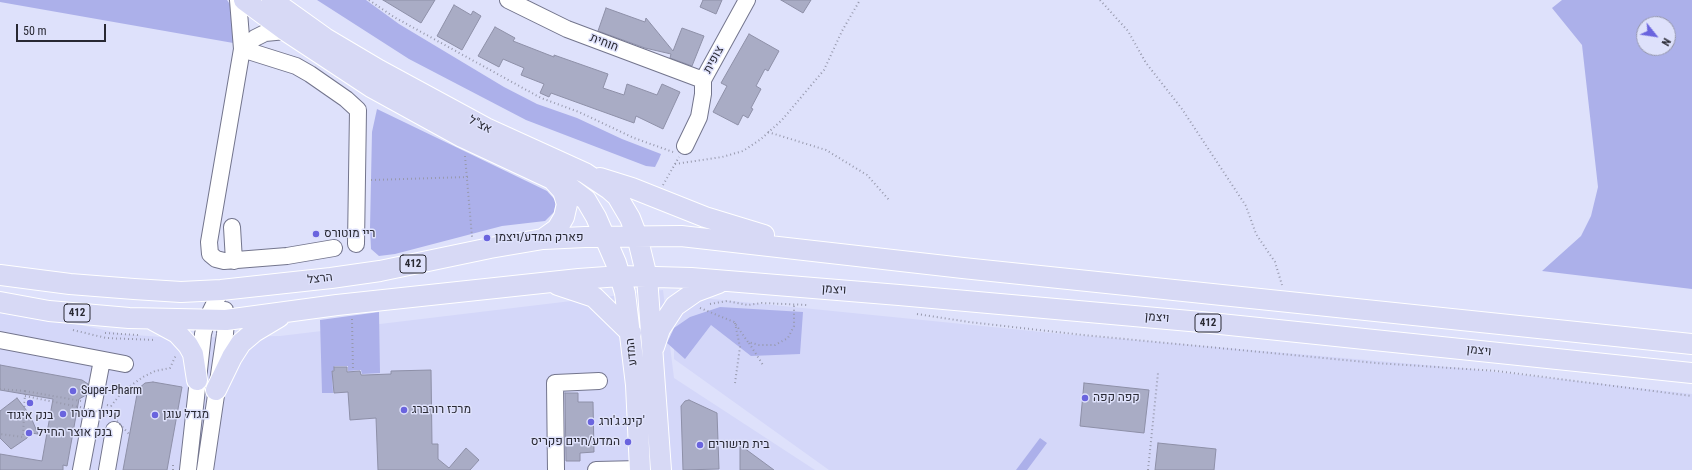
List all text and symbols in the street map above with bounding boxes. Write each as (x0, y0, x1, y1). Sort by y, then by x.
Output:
scale bar (18, 16, 108, 42)
north arrow (1636, 16, 1676, 56)
text: 50 m (23, 24, 47, 38)
street label: חוחית (588, 31, 620, 55)
text: N (1659, 36, 1673, 48)
street label: צופית (701, 44, 727, 76)
street label: אצ"ל (466, 113, 494, 137)
place label: ריי מוטורס (324, 227, 376, 241)
marker: ריי מוטורס (311, 229, 321, 239)
place label: פארק המדע/ויצמן (495, 231, 583, 245)
marker: פארק המדע/ויצמן (482, 233, 492, 243)
road number: 412 (400, 255, 426, 273)
street label: הרצל (306, 270, 334, 288)
street label: ויצמן (821, 282, 847, 298)
road number: 412 (64, 304, 90, 322)
street label: ויצמן (1144, 310, 1170, 326)
road number: 412 (1195, 314, 1221, 332)
street label: המדע (623, 337, 641, 367)
street label: ויצמן (1466, 343, 1492, 359)
place label: Super-Pharm (81, 384, 142, 398)
marker: Super-Pharm (68, 386, 78, 396)
place label: קפה קפה (1093, 391, 1140, 405)
marker: קפה קפה (1080, 393, 1090, 403)
marker: בנק איגוד (25, 398, 35, 408)
place label: מרכז רורברג (412, 403, 471, 417)
marker: מרכז רורברג (399, 405, 409, 415)
place label: קניון מטרו (71, 407, 121, 421)
place label: מגדל עוגן (163, 408, 209, 422)
place label: בנק איגוד (7, 409, 53, 423)
marker: קניון מטרו (58, 409, 68, 419)
marker: מגדל עוגן (150, 410, 160, 420)
place label: קינג ג'ורג' (599, 415, 645, 429)
marker: קינג ג'ורג' (586, 417, 596, 427)
place label: בנק אוצר החייל (37, 426, 112, 440)
marker: בנק אוצר החייל (24, 428, 34, 438)
place label: המדע/חיים פקריס (531, 435, 620, 449)
marker: המדע/חיים פקריס (623, 437, 633, 447)
place label: בית מישורים (708, 438, 770, 452)
marker: בית מישורים (695, 440, 705, 450)

